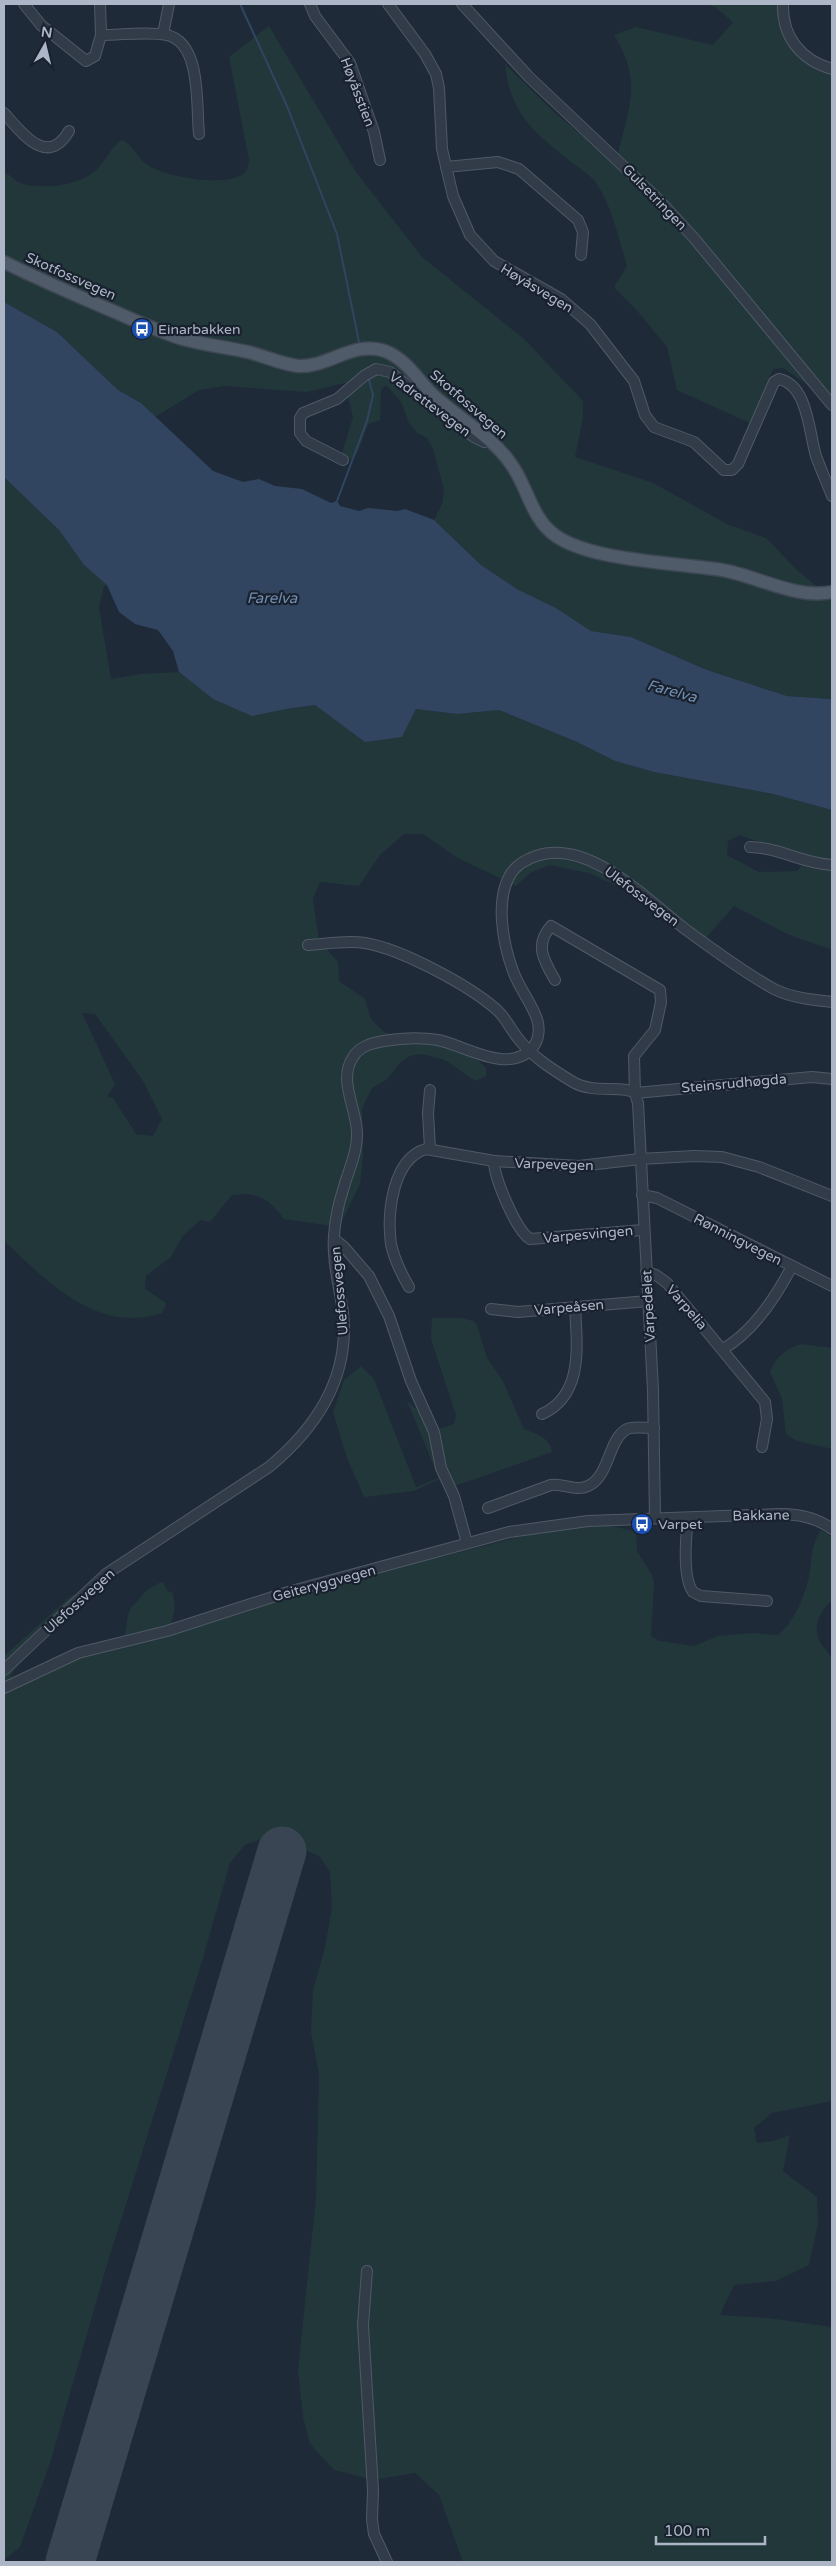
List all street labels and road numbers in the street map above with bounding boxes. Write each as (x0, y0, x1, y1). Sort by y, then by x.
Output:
street label: Høyåsstien (337, 55, 379, 129)
street label: Gulsetringen (619, 161, 690, 234)
street label: Skotfossvegen (23, 249, 119, 304)
street label: Høyåsvegen (498, 260, 576, 317)
street label: Skotfossvegen (426, 366, 511, 443)
street label: Vadrettevegen (386, 368, 474, 441)
street label: Ulefossvegen (601, 863, 682, 930)
street label: Steinsrudhøgda (681, 1070, 787, 1097)
street label: Varpevegen (514, 1155, 594, 1174)
street label: Rønningvegen (691, 1210, 785, 1269)
street label: Varpesvingen (542, 1222, 634, 1247)
street label: Ulefossvegen (327, 1246, 352, 1336)
street label: Varpedelet (638, 1269, 659, 1343)
street label: Varpelia (663, 1281, 711, 1333)
street label: Varpeåsen (533, 1296, 605, 1319)
street label: Bakkane (732, 1507, 790, 1524)
street label: Geiteryggvegen (271, 1562, 378, 1605)
street label: Ulefossvegen (40, 1565, 118, 1638)

